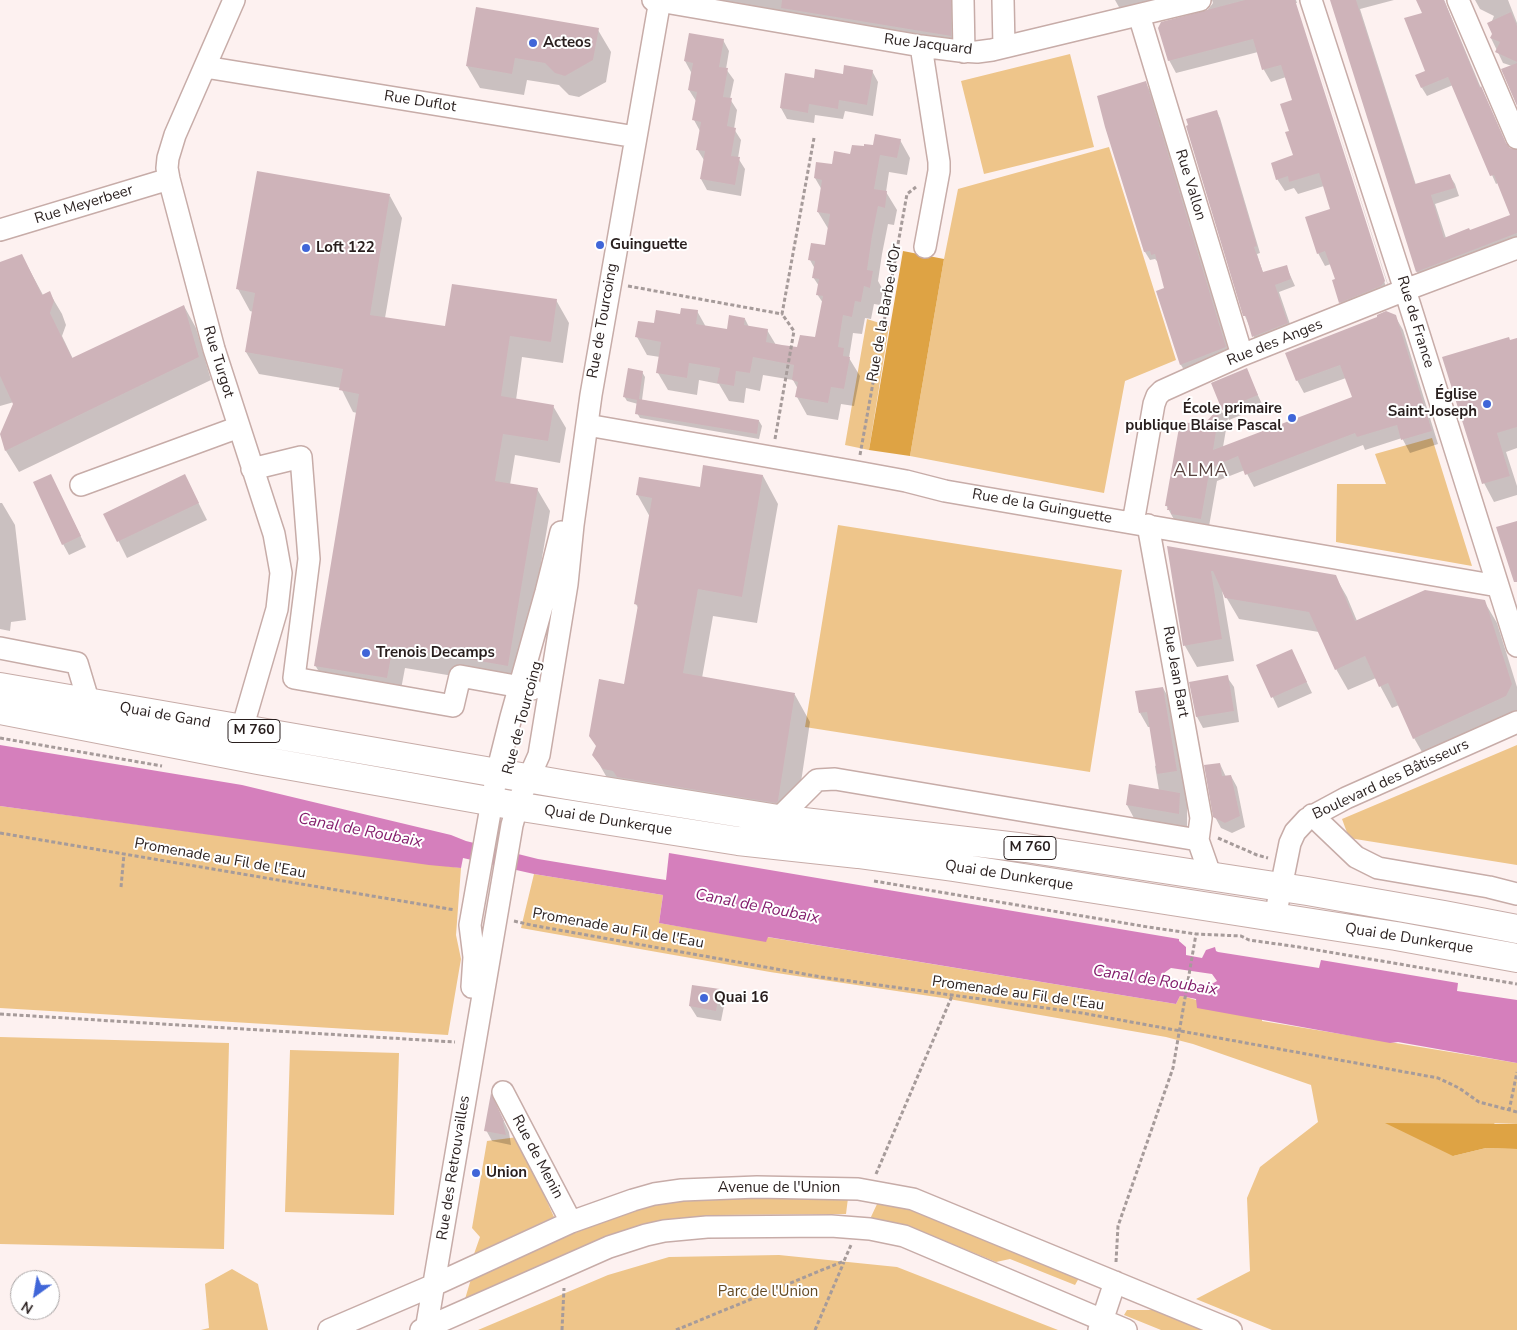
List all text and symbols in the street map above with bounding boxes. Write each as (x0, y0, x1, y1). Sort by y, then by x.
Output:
street label: Rue Jacquard (883, 31, 973, 59)
place label: Acteos (543, 34, 591, 52)
marker: Acteos (527, 37, 539, 49)
street label: Rue Duflot (383, 87, 457, 117)
street label: Rue Vallon (1171, 147, 1209, 223)
street label: Rue Meyerbeer (33, 181, 135, 229)
place label: Guinguette (610, 236, 687, 254)
place label: Loft 122 (316, 239, 375, 257)
marker: Guinguette (594, 239, 606, 251)
marker: Loft 122 (300, 242, 312, 254)
street label: Rue de la Barbe d'Or (864, 242, 906, 384)
street label: Rue de Tourcoing (584, 262, 622, 380)
street label: Rue de France (1392, 274, 1438, 370)
street label: Rue des Anges (1225, 316, 1325, 370)
street label: Rue Turgot (199, 324, 237, 400)
place label: Église Saint-Joseph (1388, 386, 1477, 421)
marker: Église Saint-Joseph (1481, 398, 1493, 410)
place label: École primaire publique Blaise Pascal (1125, 400, 1282, 435)
marker: École primaire publique Blaise Pascal (1286, 412, 1298, 424)
district label: ALMA (1173, 461, 1229, 483)
street label: Rue de la Guinguette (971, 486, 1113, 528)
street label: Rue Jean Bart (1158, 625, 1192, 719)
place label: Trenois Decamps (376, 644, 495, 662)
marker: Trenois Decamps (360, 647, 372, 659)
street label: Rue de Tourcoing (499, 659, 547, 777)
street label: Quai de Gand (118, 699, 212, 733)
road number: M 760 (228, 719, 280, 742)
street label: Boulevard des Bâtisseurs (1310, 736, 1472, 824)
street label: Quai de Dunkerque (543, 802, 673, 840)
water label: Canal de Roubaix (296, 810, 424, 852)
street label: Promenade au Fil de l'Eau (133, 835, 307, 883)
road number: M 760 (1004, 836, 1056, 860)
street label: Quai de Dunkerque (944, 857, 1074, 895)
water label: Canal de Roubaix (693, 886, 821, 928)
street label: Promenade au Fil de l'Eau (531, 905, 705, 953)
street label: Quai de Dunkerque (1344, 920, 1474, 958)
water label: Canal de Roubaix (1091, 962, 1219, 1000)
street label: Promenade au Fil de l'Eau (931, 973, 1105, 1015)
place label: Quai 16 (714, 989, 769, 1007)
marker: Quai 16 (698, 992, 710, 1004)
street label: Rue des Retrouvailles (434, 1094, 474, 1242)
street label: Rue de Menin (507, 1112, 567, 1202)
place label: Union (486, 1164, 527, 1182)
marker: Union (470, 1167, 482, 1179)
street label: Avenue de l'Union (718, 1179, 840, 1197)
north arrow (10, 1270, 60, 1320)
park label: Parc de l'Union (718, 1283, 818, 1301)
text: N (18, 1296, 37, 1318)

